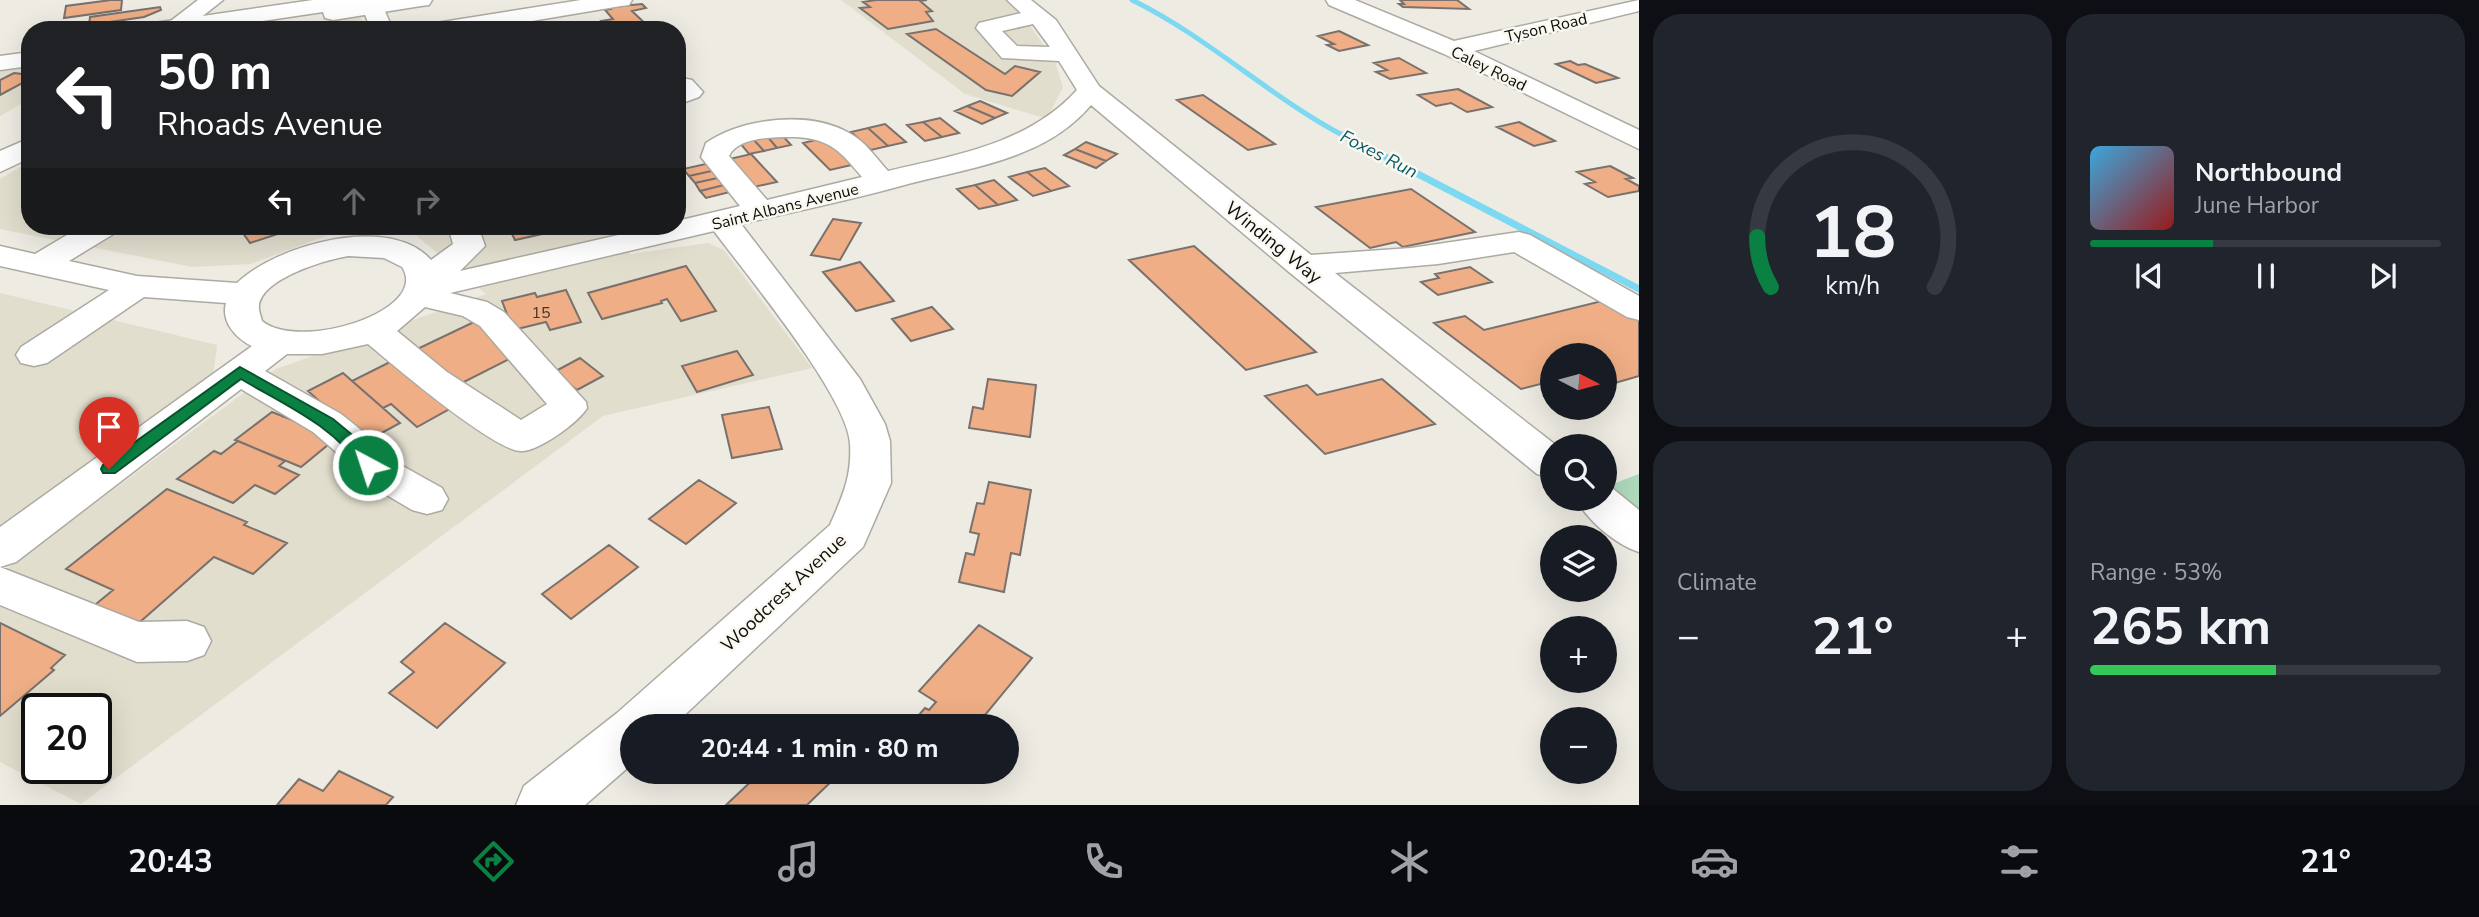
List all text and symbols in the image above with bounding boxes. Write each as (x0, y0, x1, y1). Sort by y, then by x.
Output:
street label: Tyson Road (1503, 8, 1589, 48)
text: 50 m (157, 39, 272, 106)
street label: Caley Road (1447, 41, 1530, 97)
icon: left (42, 49, 133, 140)
text: Rhoads Avenue (157, 103, 383, 146)
water label: Foxes Run (1336, 124, 1422, 184)
text: Northbound (2195, 155, 2342, 190)
street label: Saint Albans Avenue (710, 178, 861, 236)
icon: left (262, 182, 300, 220)
icon: ahead (335, 182, 373, 220)
icon: right (408, 182, 446, 220)
text: 18 (1809, 183, 1896, 283)
text: June Harbor (2195, 190, 2319, 221)
street label: Winding Way (1219, 196, 1328, 290)
icon: previous (2130, 257, 2168, 295)
icon: pause (2247, 257, 2285, 295)
icon: next (2364, 257, 2402, 295)
text: km/h (1825, 269, 1880, 303)
house number: 15 (531, 302, 551, 324)
north arrow (1540, 343, 1617, 420)
map controls (1540, 343, 1617, 784)
pin (79, 397, 139, 469)
icon: arrive (90, 408, 128, 446)
position arrow (331, 428, 405, 502)
button: search (1540, 434, 1617, 511)
button: layers (1540, 525, 1617, 602)
street label: Woodcrest Avenue (715, 528, 852, 658)
text: Range · 53% (2090, 557, 2222, 588)
text: Climate (1677, 567, 1757, 598)
text: 265 km (2090, 591, 2271, 662)
text: 21° (1811, 601, 1894, 672)
text: − (1677, 611, 1700, 662)
text: + (2005, 611, 2028, 662)
button: + (1540, 616, 1617, 693)
speed limit sign: 20 (21, 693, 112, 784)
button: − (1540, 707, 1617, 784)
text: 20:44 · 1 min · 80 m (700, 731, 939, 766)
icon: directions (469, 837, 518, 886)
icon: music (774, 837, 823, 886)
icon: phone (1079, 837, 1128, 886)
icon: climate (1385, 837, 1434, 886)
icon: car (1690, 837, 1739, 886)
icon: filters (1995, 837, 2044, 886)
text: 20:43 (128, 840, 213, 883)
text: 21° (2300, 840, 2351, 883)

